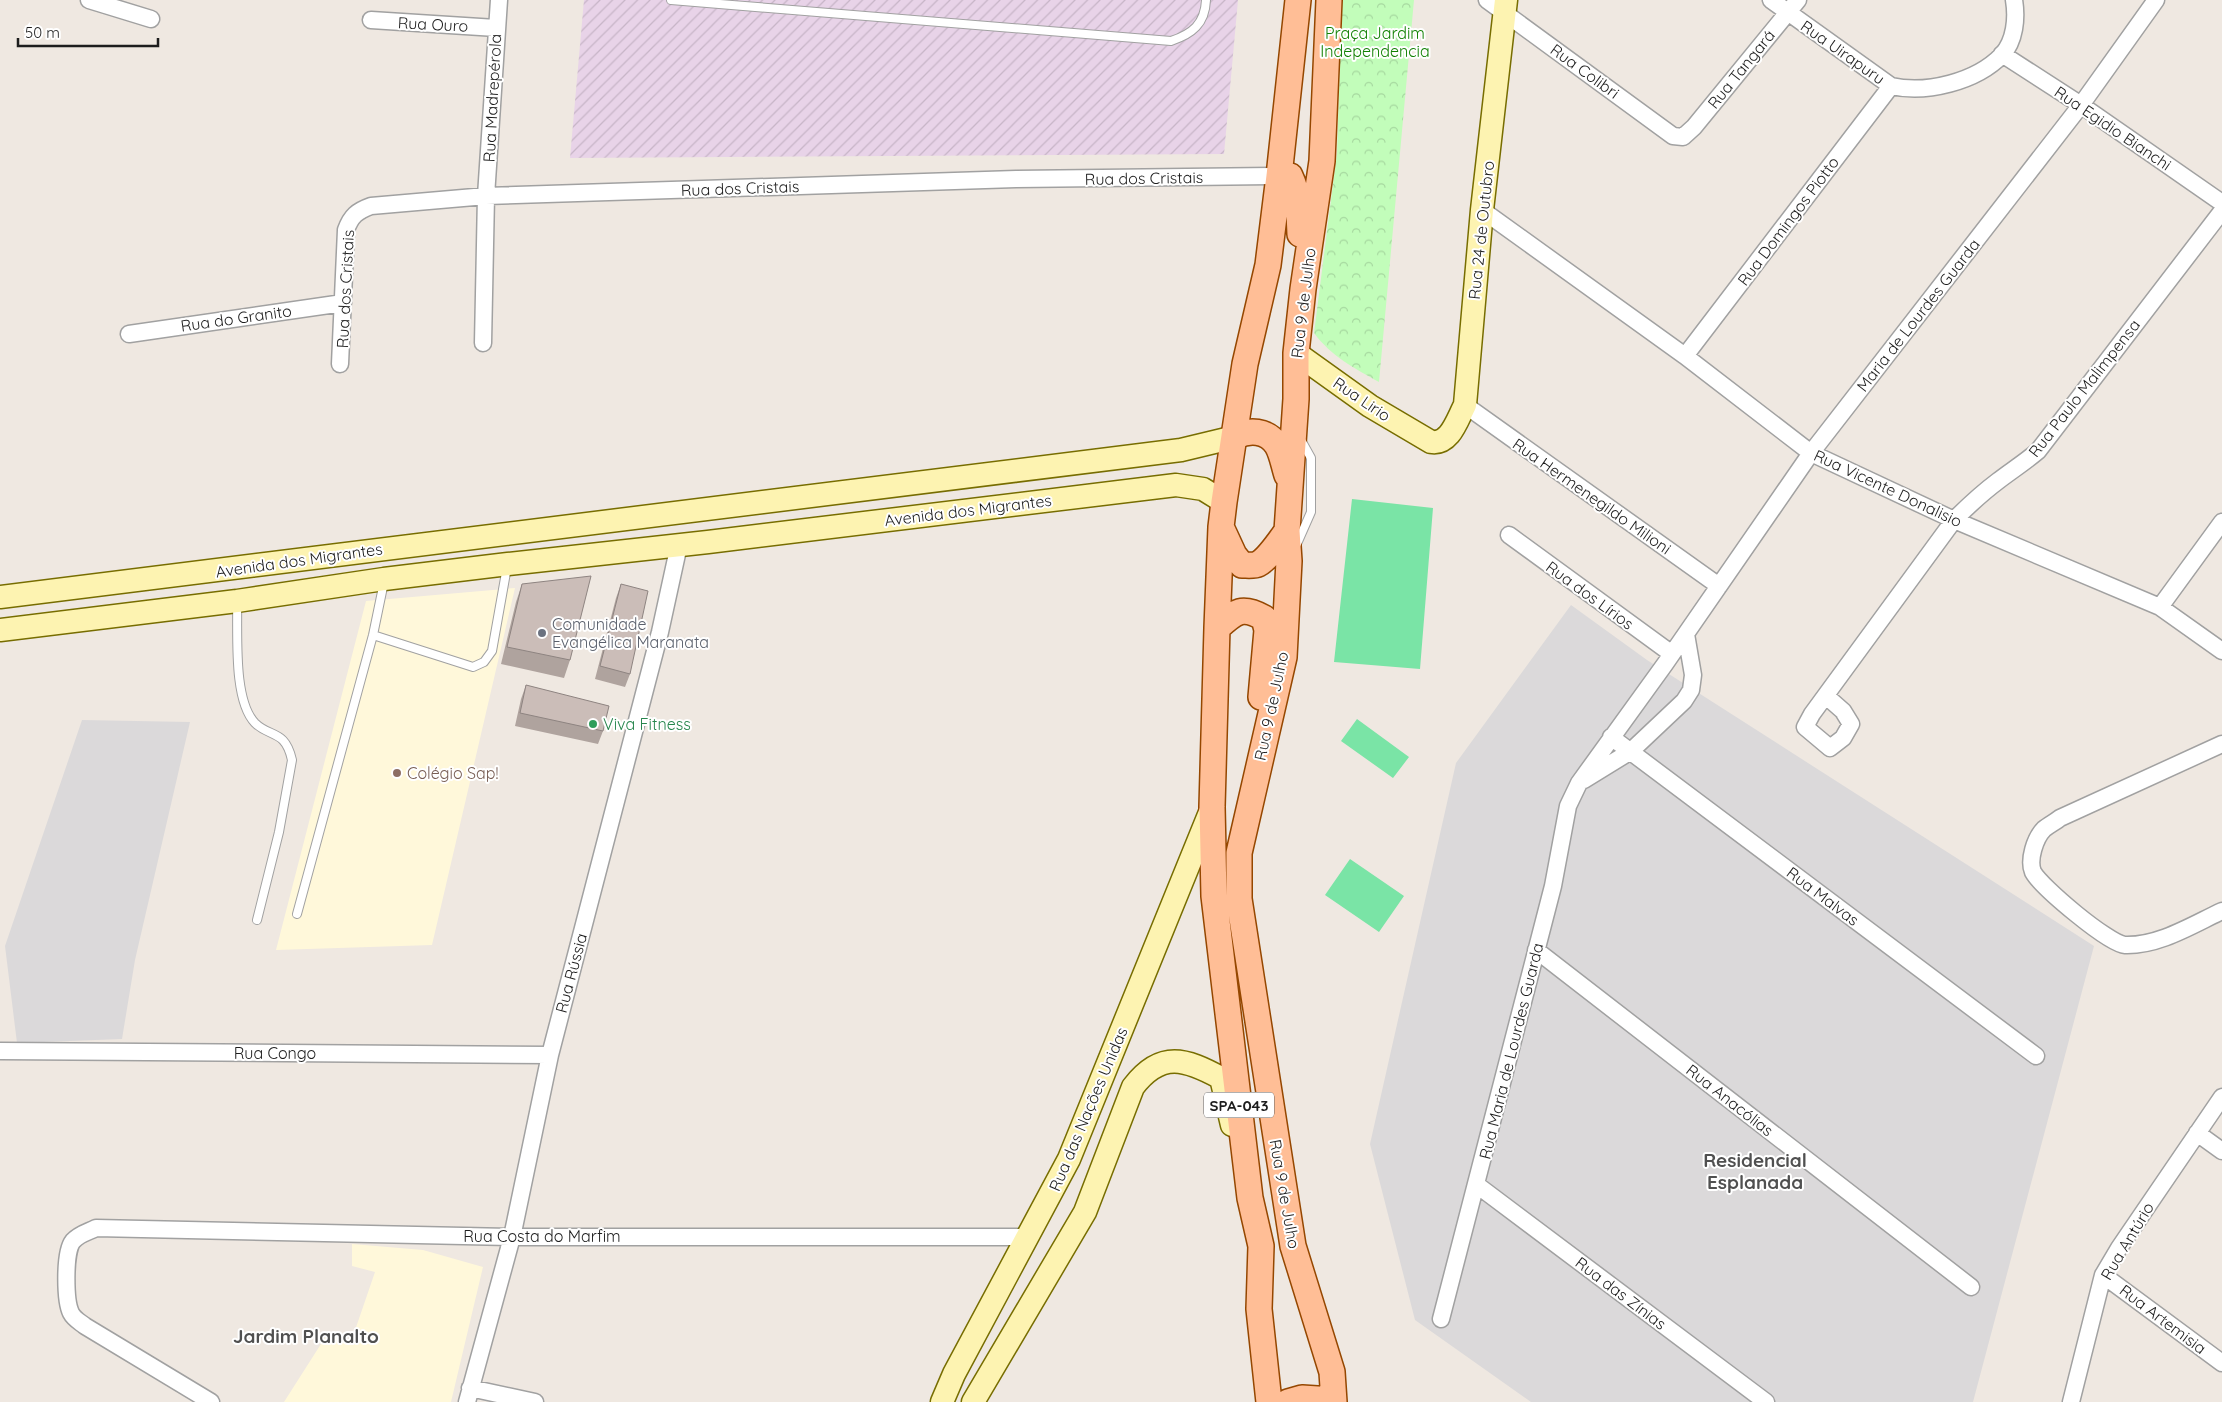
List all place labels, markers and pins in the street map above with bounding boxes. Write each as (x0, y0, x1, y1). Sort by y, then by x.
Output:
place label: Comunidade Evangélica Maranata (552, 614, 709, 652)
marker: Comunidade Evangélica Maranata (536, 627, 548, 639)
place label: Viva Fitness (603, 714, 691, 734)
marker: Viva Fitness (587, 718, 599, 730)
place label: Colégio Sap! (407, 763, 498, 783)
marker: Colégio Sap! (391, 767, 403, 779)

